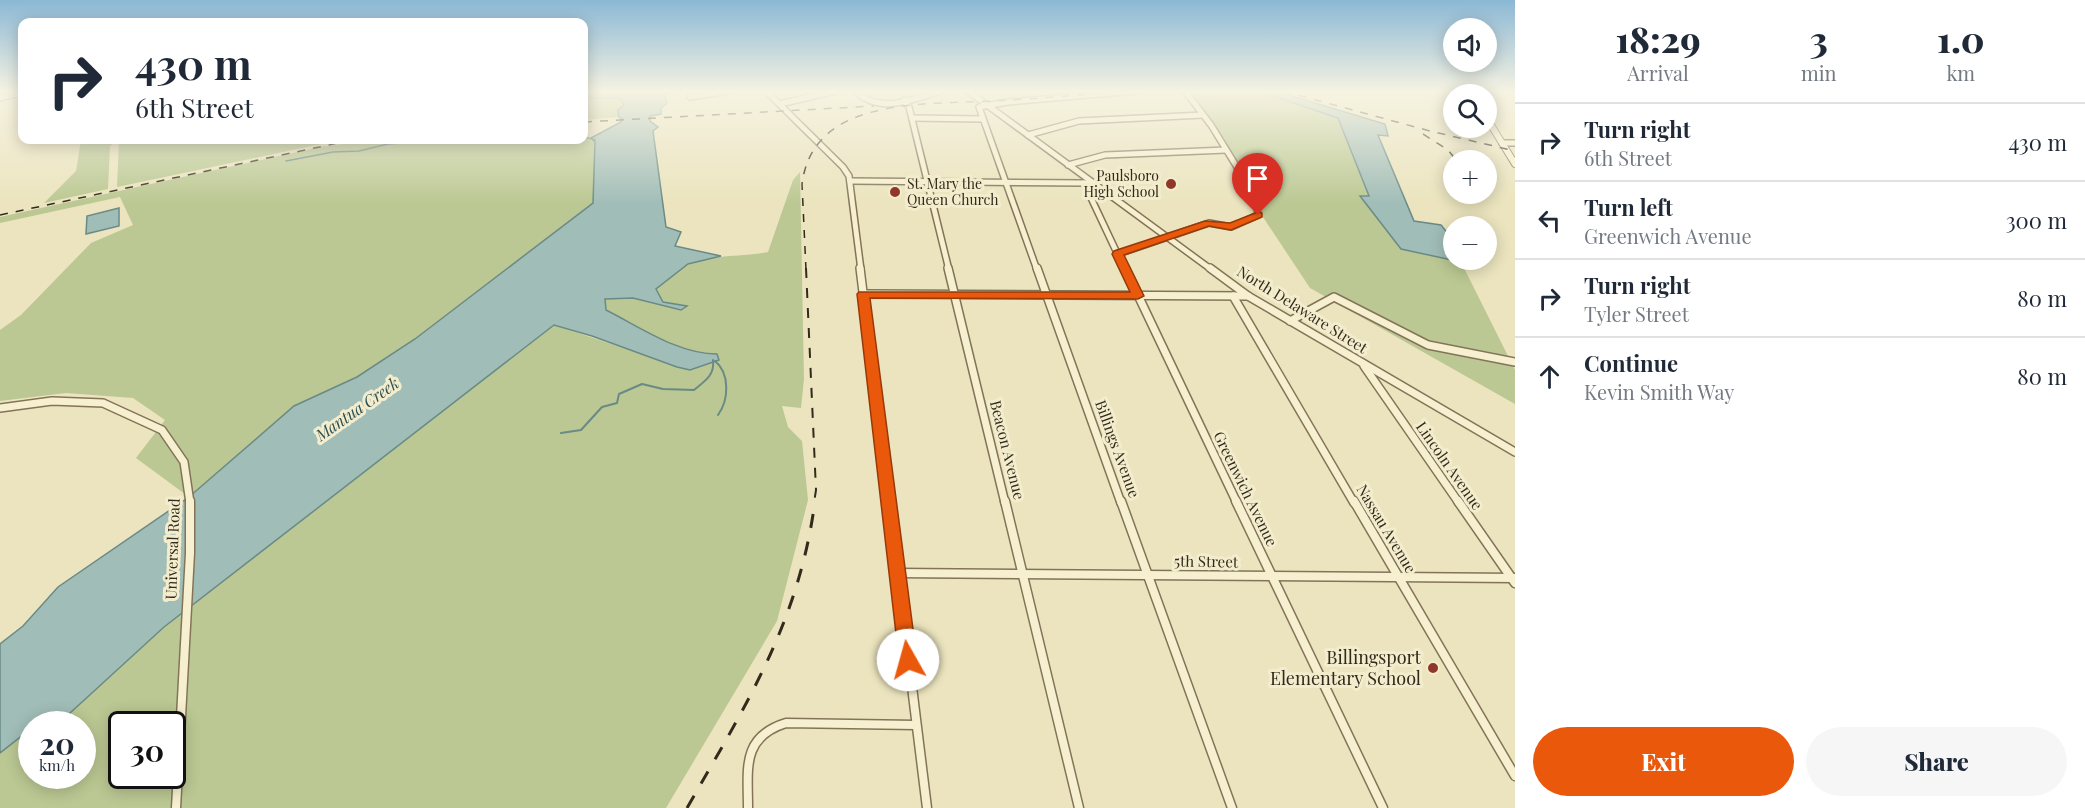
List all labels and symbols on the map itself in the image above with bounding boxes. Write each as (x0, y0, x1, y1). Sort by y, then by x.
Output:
pin (1232, 153, 1283, 215)
place label: Paulsboro High School (1083, 166, 1159, 201)
place label: St. Mary the Queen Church (907, 174, 999, 209)
marker: Paulsboro High School (1164, 177, 1178, 191)
marker: St. Mary the Queen Church (888, 185, 902, 199)
street label: North Delaware Street (1234, 261, 1372, 358)
water label: Mantua Creek (310, 372, 403, 446)
street label: Billings Avenue (1091, 397, 1145, 500)
street label: Beacon Avenue (986, 398, 1030, 501)
street label: Lincoln Avenue (1412, 417, 1488, 514)
street label: Greenwich Avenue (1209, 428, 1282, 549)
street label: Nassau Avenue (1353, 480, 1421, 577)
street label: Universal Road (160, 498, 184, 600)
street label: 5th Street (1174, 550, 1239, 572)
position arrow (876, 628, 940, 692)
place label: Billingsport Elementary School (1270, 645, 1422, 690)
marker: Billingsport Elementary School (1426, 661, 1440, 675)
speed limit sign: 30 (108, 711, 186, 789)

